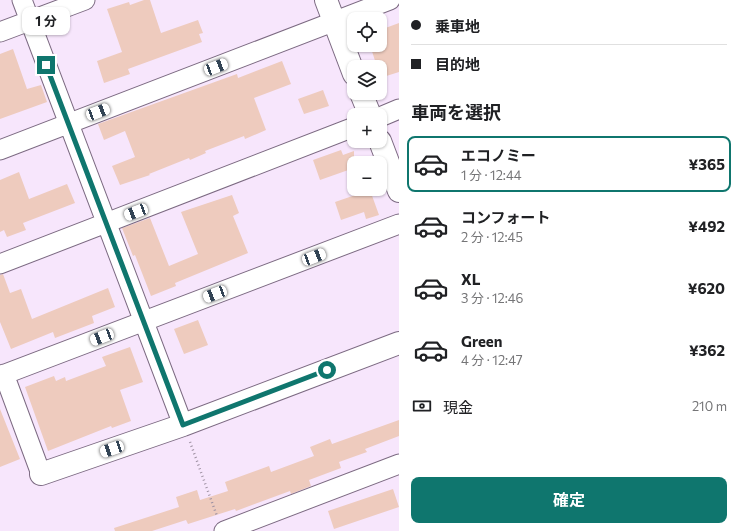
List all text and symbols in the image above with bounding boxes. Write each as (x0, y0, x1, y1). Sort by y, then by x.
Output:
callout: 1 分 (22, 7, 70, 35)
map controls (347, 12, 387, 196)
button: locate (347, 12, 387, 52)
text: 1 分 (35, 13, 57, 29)
text: 乗車地 (435, 17, 480, 35)
text: 目的地 (435, 55, 480, 73)
route end (37, 56, 55, 74)
car (203, 57, 229, 77)
button: layers (347, 60, 387, 100)
text: 車両を選択 (411, 101, 501, 123)
car (85, 102, 111, 122)
button: + (347, 108, 387, 148)
icon: car (413, 146, 449, 182)
text: エコノミー (461, 146, 536, 164)
text: ¥365 (689, 155, 725, 173)
button: − (347, 156, 387, 196)
text: 1 分 · 12:44 (461, 167, 522, 183)
car (123, 202, 149, 222)
icon: car (413, 208, 449, 244)
text: コンフォート (461, 208, 551, 226)
text: ¥492 (688, 217, 725, 235)
text: 2 分 · 12:45 (461, 229, 523, 245)
car (301, 247, 327, 267)
icon: car (413, 270, 449, 306)
text: XL (461, 270, 480, 288)
text: ¥620 (688, 279, 725, 297)
car (202, 284, 228, 304)
text: 3 分 · 12:46 (461, 290, 523, 306)
car (89, 327, 115, 347)
icon: car (413, 332, 449, 368)
text: Green (461, 332, 502, 350)
text: ¥362 (689, 341, 725, 359)
text: 4 分 · 12:47 (461, 352, 523, 368)
route start (318, 361, 336, 379)
icon: cash (411, 395, 433, 417)
text: 現金 (443, 398, 473, 416)
text: 210 m (692, 398, 727, 414)
car (99, 439, 125, 459)
button: 確定 (411, 477, 727, 523)

